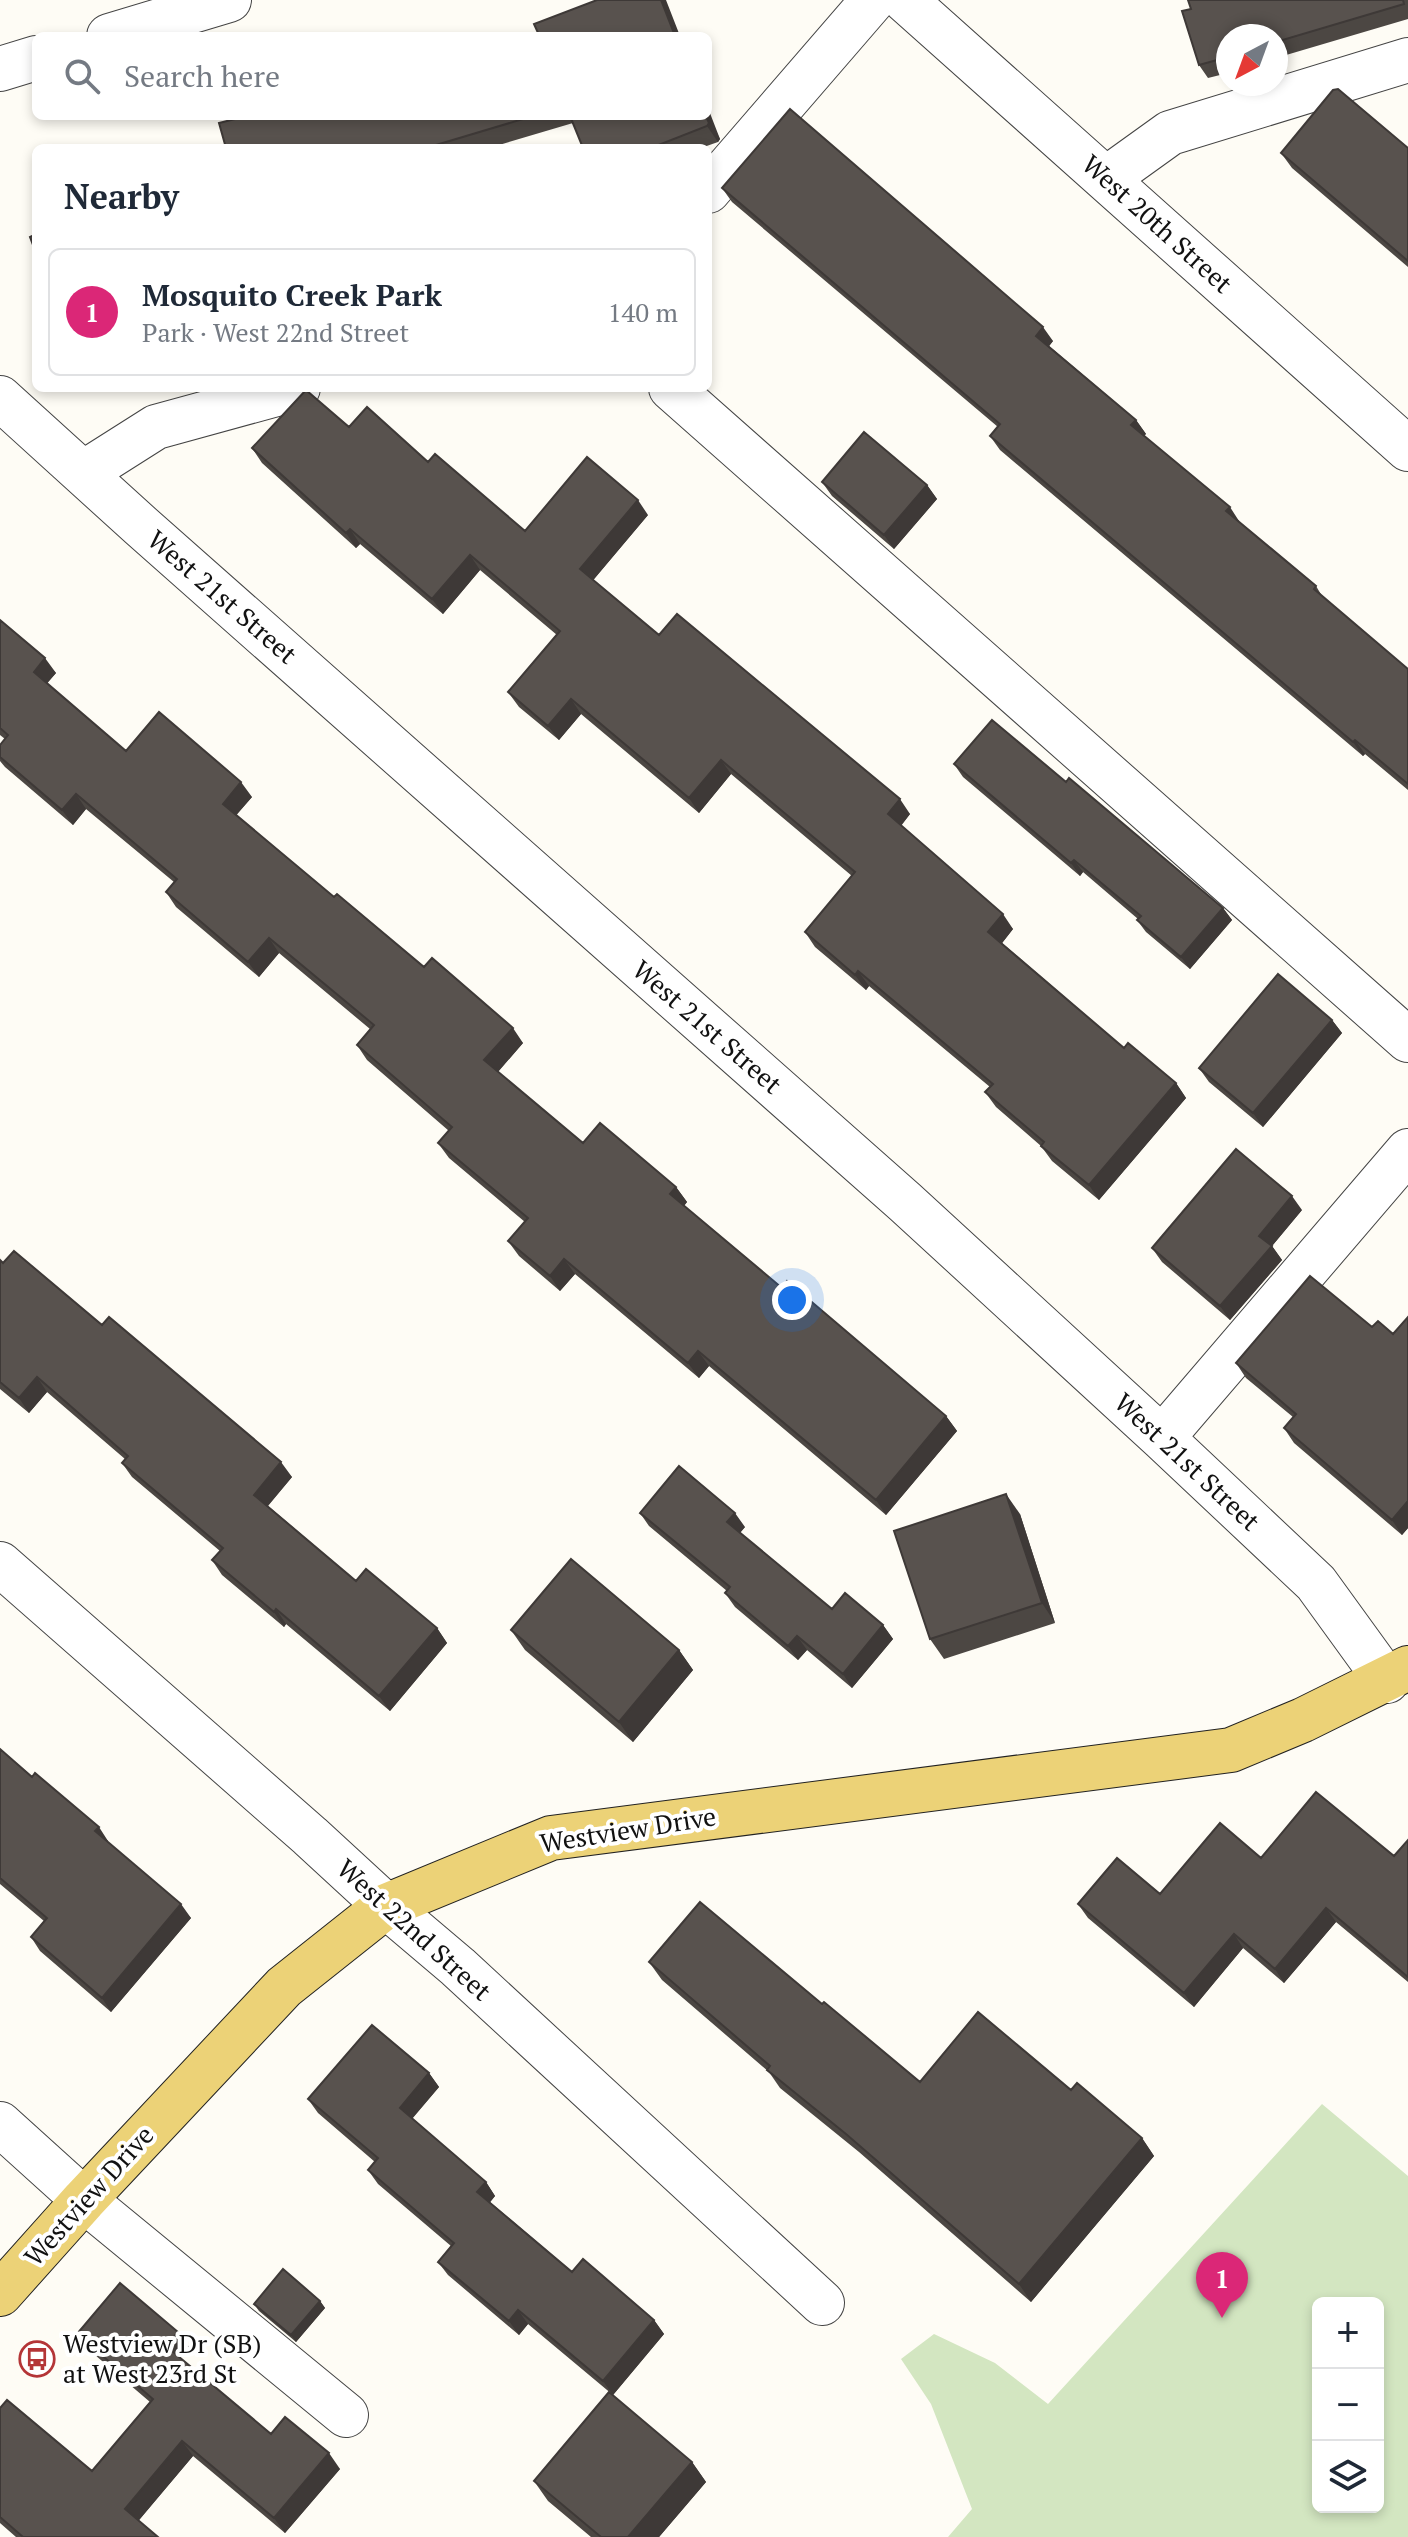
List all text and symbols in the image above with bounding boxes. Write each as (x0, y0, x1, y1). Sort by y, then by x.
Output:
north arrow (1216, 24, 1288, 96)
search box (32, 32, 712, 120)
icon: search (60, 54, 104, 98)
text: Search here (124, 56, 280, 96)
street label: West 20th Street (1075, 147, 1240, 300)
text: Nearby (64, 174, 179, 219)
text: Mosquito Creek Park (142, 275, 442, 315)
text: 1 (85, 295, 99, 329)
text: 140 m (608, 295, 678, 329)
text: Park · West 22nd Street (142, 315, 409, 349)
street label: West 21st Street (141, 522, 305, 671)
street label: West 21st Street (626, 952, 790, 1101)
your location (772, 1280, 812, 1320)
street label: West 21st Street (1108, 1385, 1268, 1538)
street label: Westview Drive (537, 1798, 718, 1860)
street label: West 22nd Street (330, 1851, 499, 2008)
street label: Westview Drive (16, 2118, 160, 2273)
pin: 1 (1196, 2252, 1248, 2318)
map controls (1312, 2297, 1384, 2513)
button: + (1312, 2297, 1384, 2369)
place label: Westview Dr (SB) at West 23rd St (63, 2326, 261, 2390)
bus stop icon: Westview Dr (SB) at West 23rd St (18, 2340, 56, 2378)
button: − (1312, 2369, 1384, 2441)
button: layers (1312, 2441, 1384, 2513)

